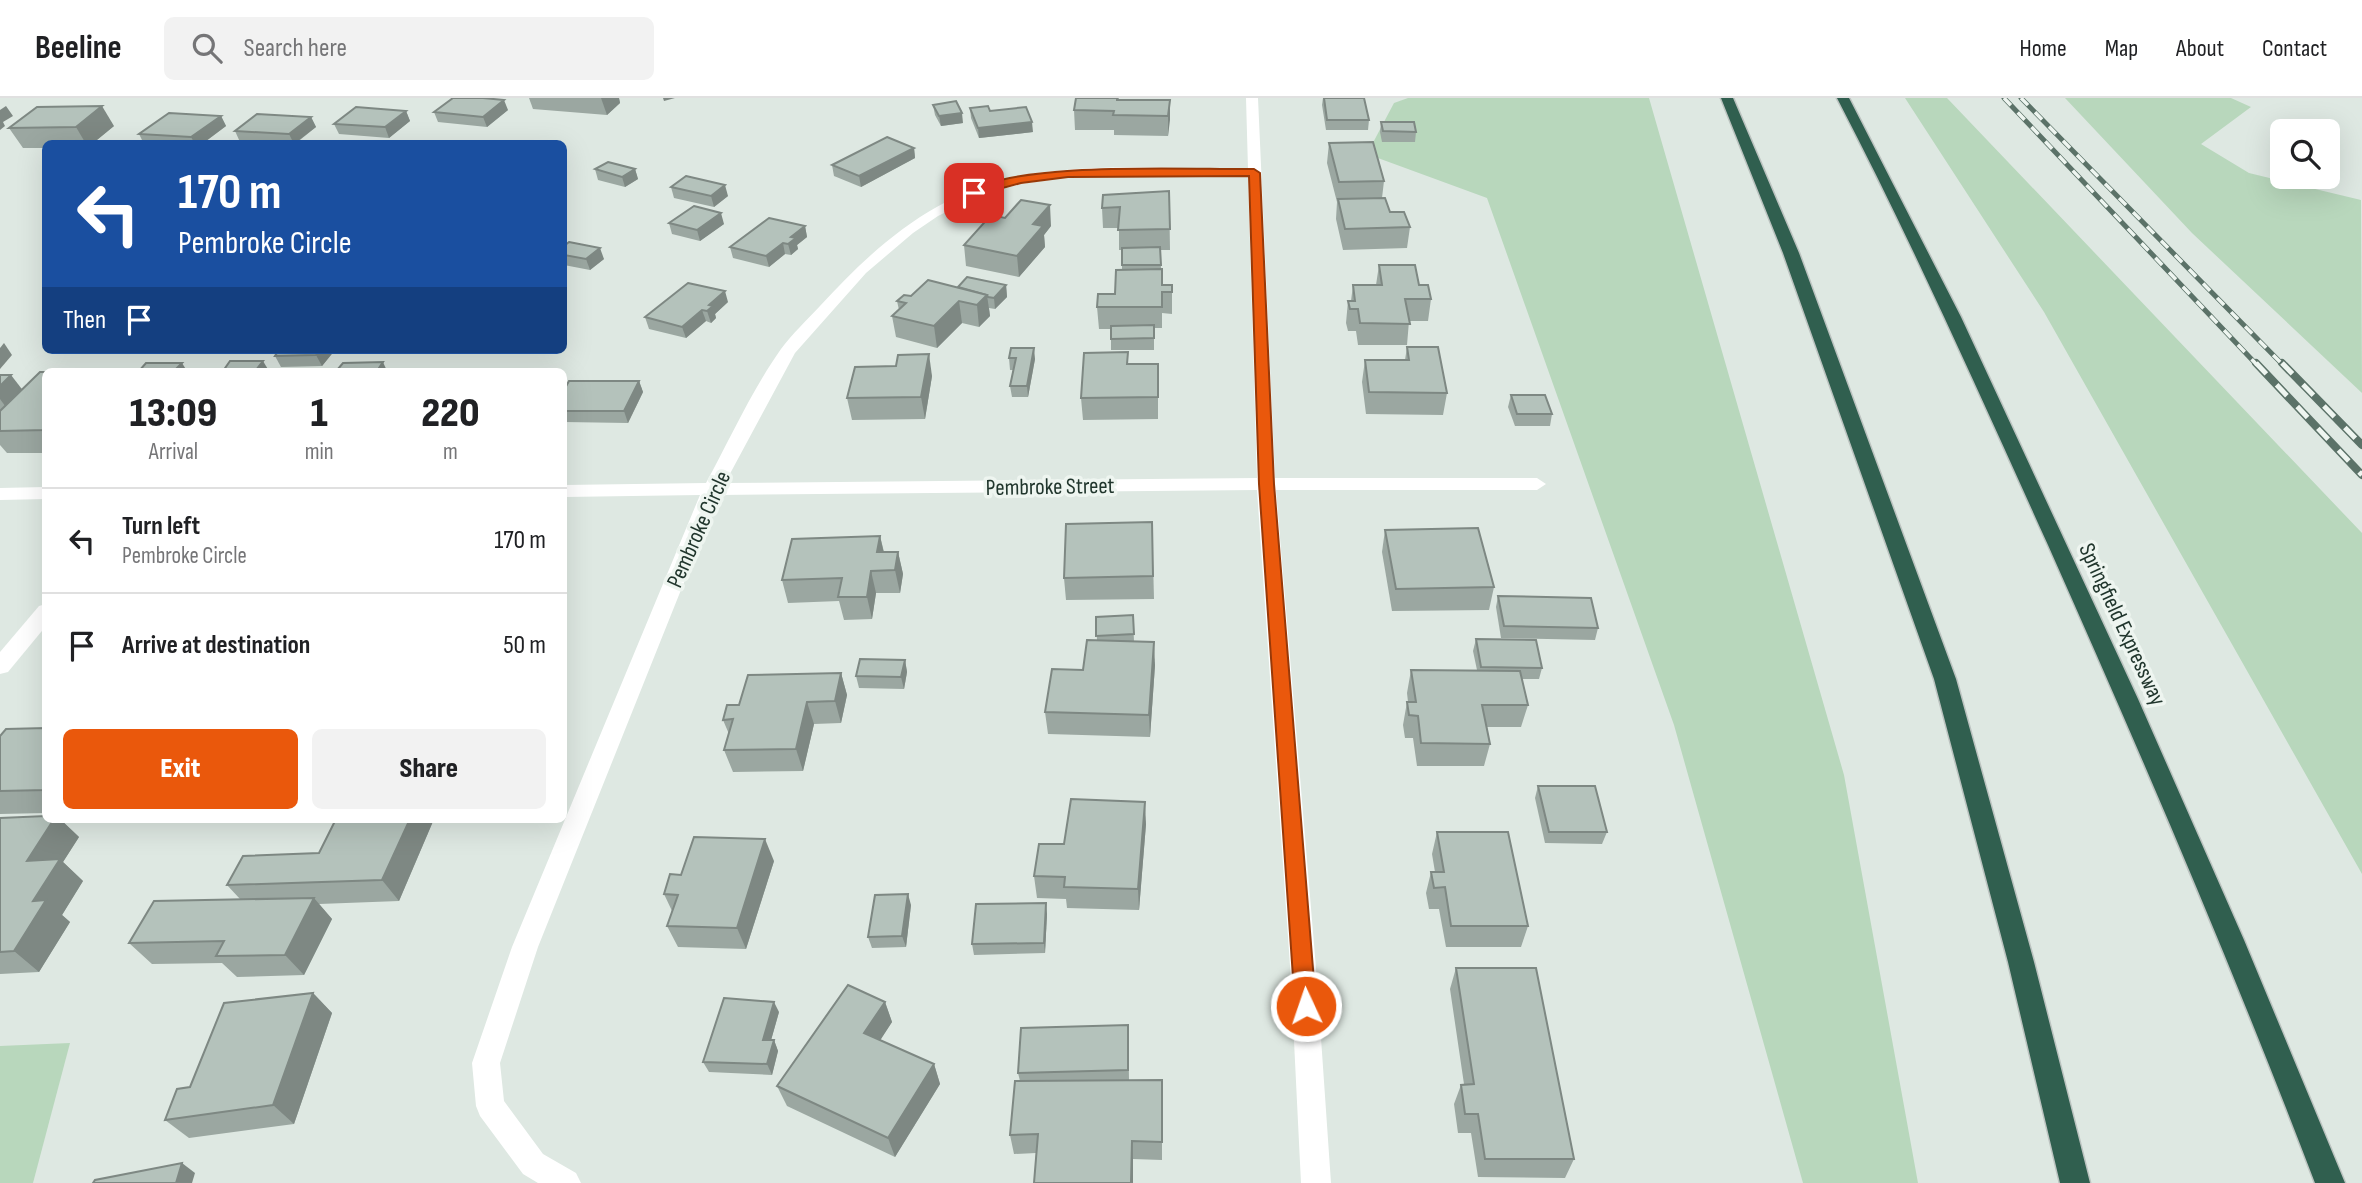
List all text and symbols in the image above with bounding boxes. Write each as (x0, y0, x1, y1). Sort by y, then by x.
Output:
search box (164, 17, 654, 80)
text: Beeline (35, 28, 122, 68)
icon: search (188, 29, 226, 67)
text: Search here (244, 33, 347, 64)
text: Home (2019, 34, 2067, 63)
text: Map (2105, 34, 2138, 63)
text: About (2176, 34, 2224, 63)
text: Contact (2262, 34, 2327, 63)
map controls (2270, 119, 2340, 189)
button: search (2270, 119, 2340, 189)
pin (944, 163, 1004, 223)
text: 170 m (178, 164, 282, 223)
icon: left (63, 168, 154, 259)
icon: arrive (955, 174, 993, 212)
text: Pembroke Circle (178, 224, 352, 263)
icon: arrive (120, 301, 158, 339)
text: Then (63, 305, 106, 336)
text: 13:09 (130, 388, 217, 439)
text: 1 (311, 388, 328, 439)
text: 220 (421, 388, 480, 439)
text: Arrival (149, 438, 198, 466)
text: min (305, 438, 334, 466)
text: m (443, 438, 458, 466)
street label: Pembroke Circle (661, 467, 737, 592)
street label: Pembroke Street (985, 472, 1115, 502)
text: Turn left (122, 511, 200, 542)
icon: left (63, 522, 101, 560)
text: 170 m (494, 525, 546, 556)
street label: Springfield Expressway (2072, 539, 2172, 710)
text: Pembroke Circle (122, 542, 247, 570)
icon: arrive (63, 627, 101, 665)
text: Arrive at destination (122, 630, 310, 661)
text: 50 m (503, 630, 546, 661)
button: Exit (63, 729, 298, 809)
button: Share (312, 729, 546, 809)
position arrow (1269, 969, 1343, 1043)

